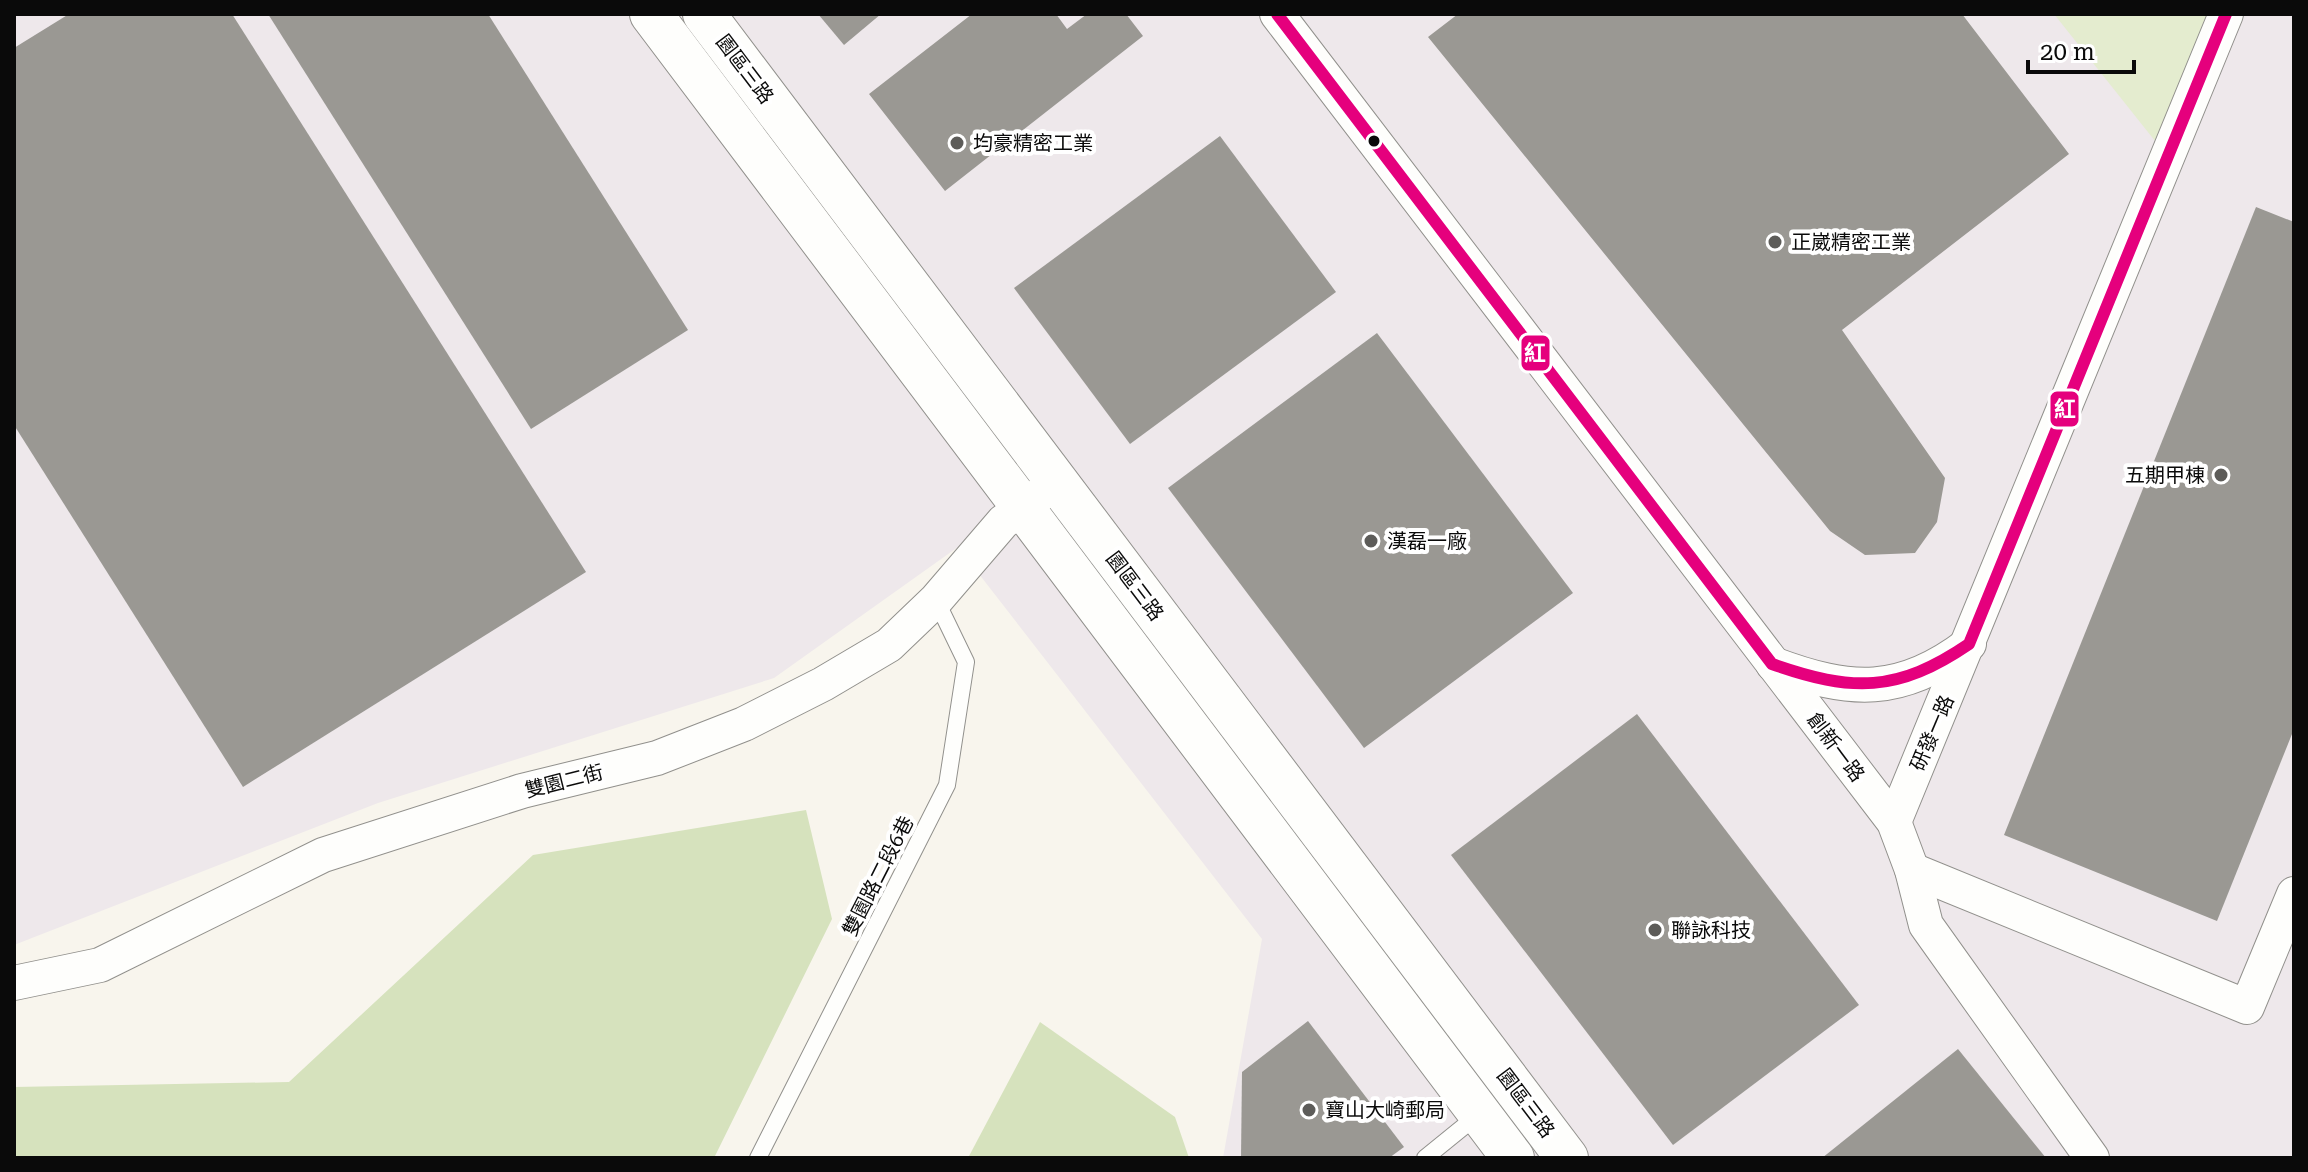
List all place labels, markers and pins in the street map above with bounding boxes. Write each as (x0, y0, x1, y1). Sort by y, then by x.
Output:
place label: 均豪精密工業 (973, 131, 1093, 155)
unlabelled marker (1366, 133, 1382, 149)
marker: 均豪精密工業 (948, 134, 966, 152)
place label: 正崴精密工業 (1791, 230, 1911, 254)
marker: 正崴精密工業 (1766, 233, 1784, 251)
place label: 五期甲棟 (2125, 463, 2205, 487)
marker: 五期甲棟 (2212, 466, 2230, 484)
place label: 漢磊一廠 (1387, 529, 1467, 553)
marker: 漢磊一廠 (1362, 532, 1380, 550)
place label: 聯詠科技 (1671, 918, 1751, 942)
marker: 聯詠科技 (1646, 921, 1664, 939)
place label: 寶山大崎郵局 (1325, 1098, 1445, 1122)
marker: 寶山大崎郵局 (1300, 1101, 1318, 1119)

